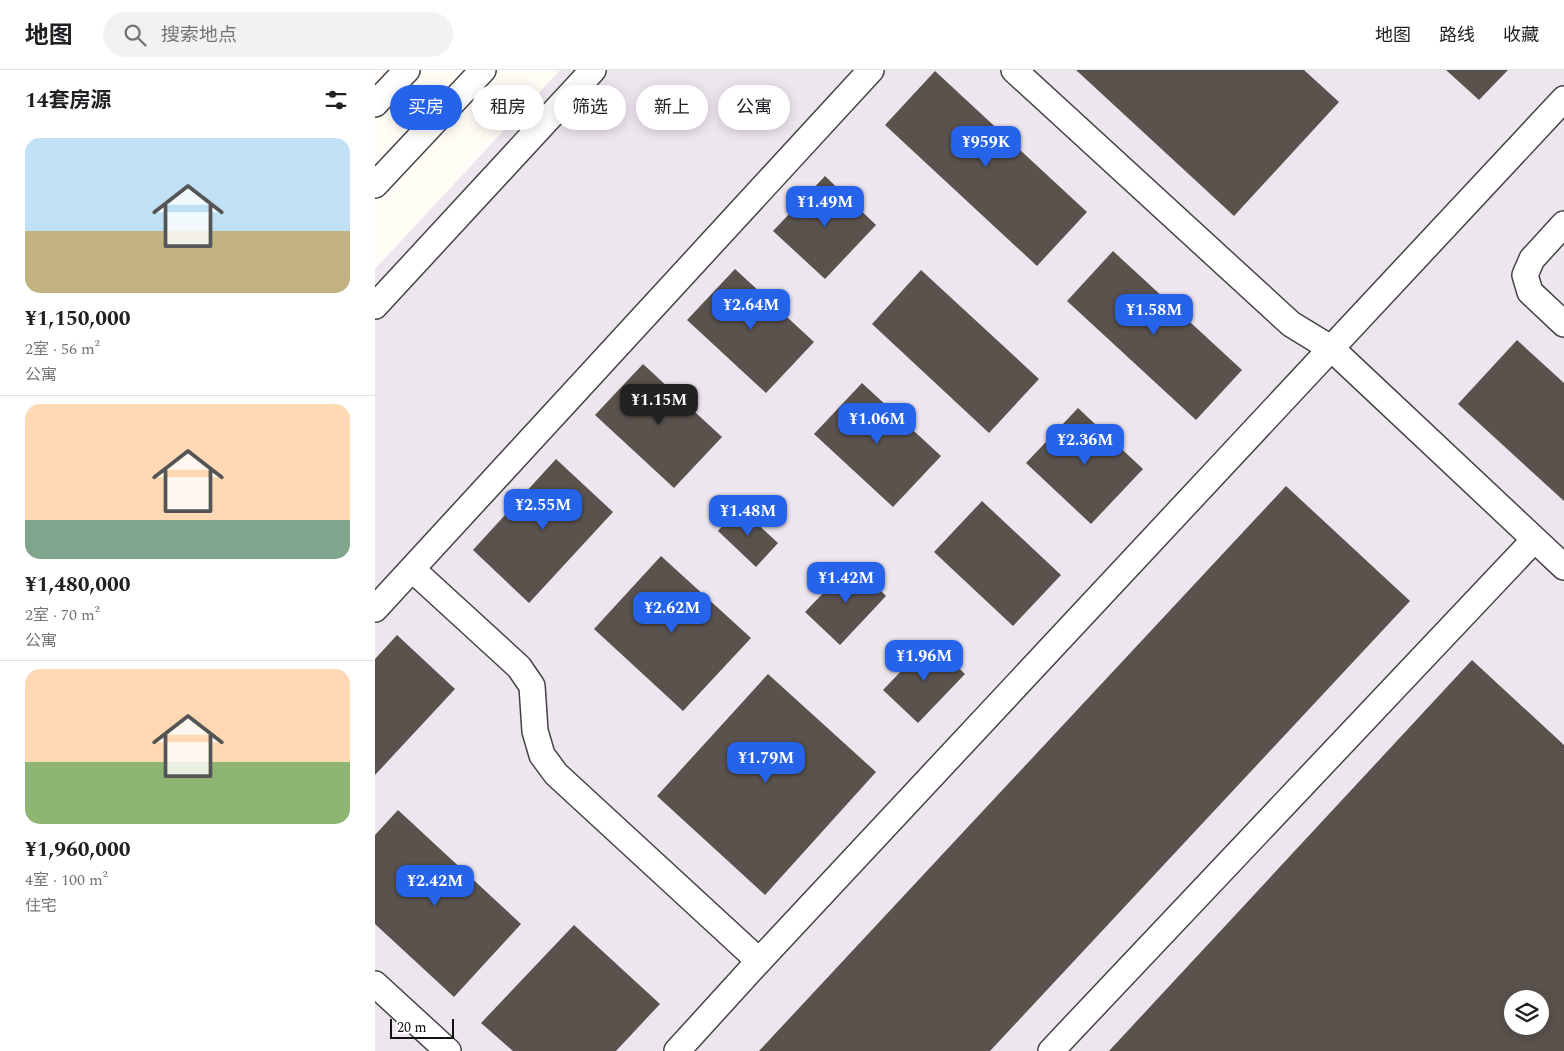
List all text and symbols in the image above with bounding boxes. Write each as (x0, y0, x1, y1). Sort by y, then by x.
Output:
search box (103, 12, 453, 57)
text: 地图 (25, 18, 73, 54)
icon: search (121, 21, 149, 49)
text: 搜索地点 (161, 21, 237, 50)
text: 地图 (1375, 22, 1411, 49)
text: 路线 (1439, 22, 1475, 49)
text: 收藏 (1503, 22, 1539, 49)
text: 14套房源 (25, 85, 112, 117)
chip: 买房 (390, 85, 462, 130)
chip: 租房 (472, 85, 544, 130)
chip: 筛选 (554, 85, 626, 130)
chip: 新上 (636, 85, 708, 130)
chip: 公寓 (718, 85, 790, 130)
icon: filters (322, 86, 350, 114)
pin: ¥959K (951, 126, 1021, 168)
text: ¥959K (962, 130, 1010, 154)
icon: home (143, 171, 233, 261)
pin: ¥1.49M (784, 186, 866, 228)
text: ¥1.49M (797, 190, 853, 214)
pin: ¥2.64M (710, 288, 792, 331)
text: ¥2.64M (723, 293, 779, 317)
pin: ¥1.58M (1113, 294, 1195, 336)
text: ¥1.58M (1126, 298, 1182, 322)
text: ¥1,150,000 (25, 303, 131, 335)
text: 2室 · 56 m² (25, 337, 100, 361)
text: 公寓 (25, 363, 57, 387)
pin: ¥1.15M (618, 384, 700, 426)
text: ¥1.15M (631, 388, 687, 412)
pin: ¥1.06M (836, 402, 918, 445)
text: ¥1.06M (849, 407, 905, 431)
pin: ¥2.36M (1044, 424, 1126, 466)
text: ¥2.36M (1057, 428, 1113, 452)
icon: home (143, 436, 233, 526)
pin: ¥2.55M (502, 488, 584, 531)
text: ¥2.55M (515, 493, 571, 517)
pin: ¥1.48M (707, 494, 789, 537)
text: ¥1.48M (720, 499, 776, 523)
pin: ¥1.42M (805, 562, 887, 604)
text: ¥1.42M (818, 566, 874, 590)
text: ¥1,480,000 (25, 569, 131, 601)
pin: ¥2.62M (631, 592, 713, 634)
text: ¥2.62M (644, 596, 700, 620)
text: 2室 · 70 m² (25, 603, 100, 627)
text: 公寓 (25, 629, 57, 653)
pin: ¥1.96M (883, 640, 965, 682)
text: ¥1.96M (896, 644, 952, 668)
icon: home (143, 701, 233, 791)
pin: ¥1.79M (725, 742, 807, 784)
text: ¥1.79M (738, 746, 794, 770)
text: ¥1,960,000 (25, 834, 131, 866)
pin: ¥2.42M (394, 864, 476, 907)
text: 4室 · 100 m² (25, 868, 108, 892)
text: ¥2.42M (407, 869, 463, 893)
text: 住宅 (25, 894, 57, 918)
map controls (1504, 990, 1549, 1035)
button: layers (1504, 990, 1549, 1035)
scale bar (390, 1016, 454, 1039)
text: 20 m (397, 1017, 427, 1038)

